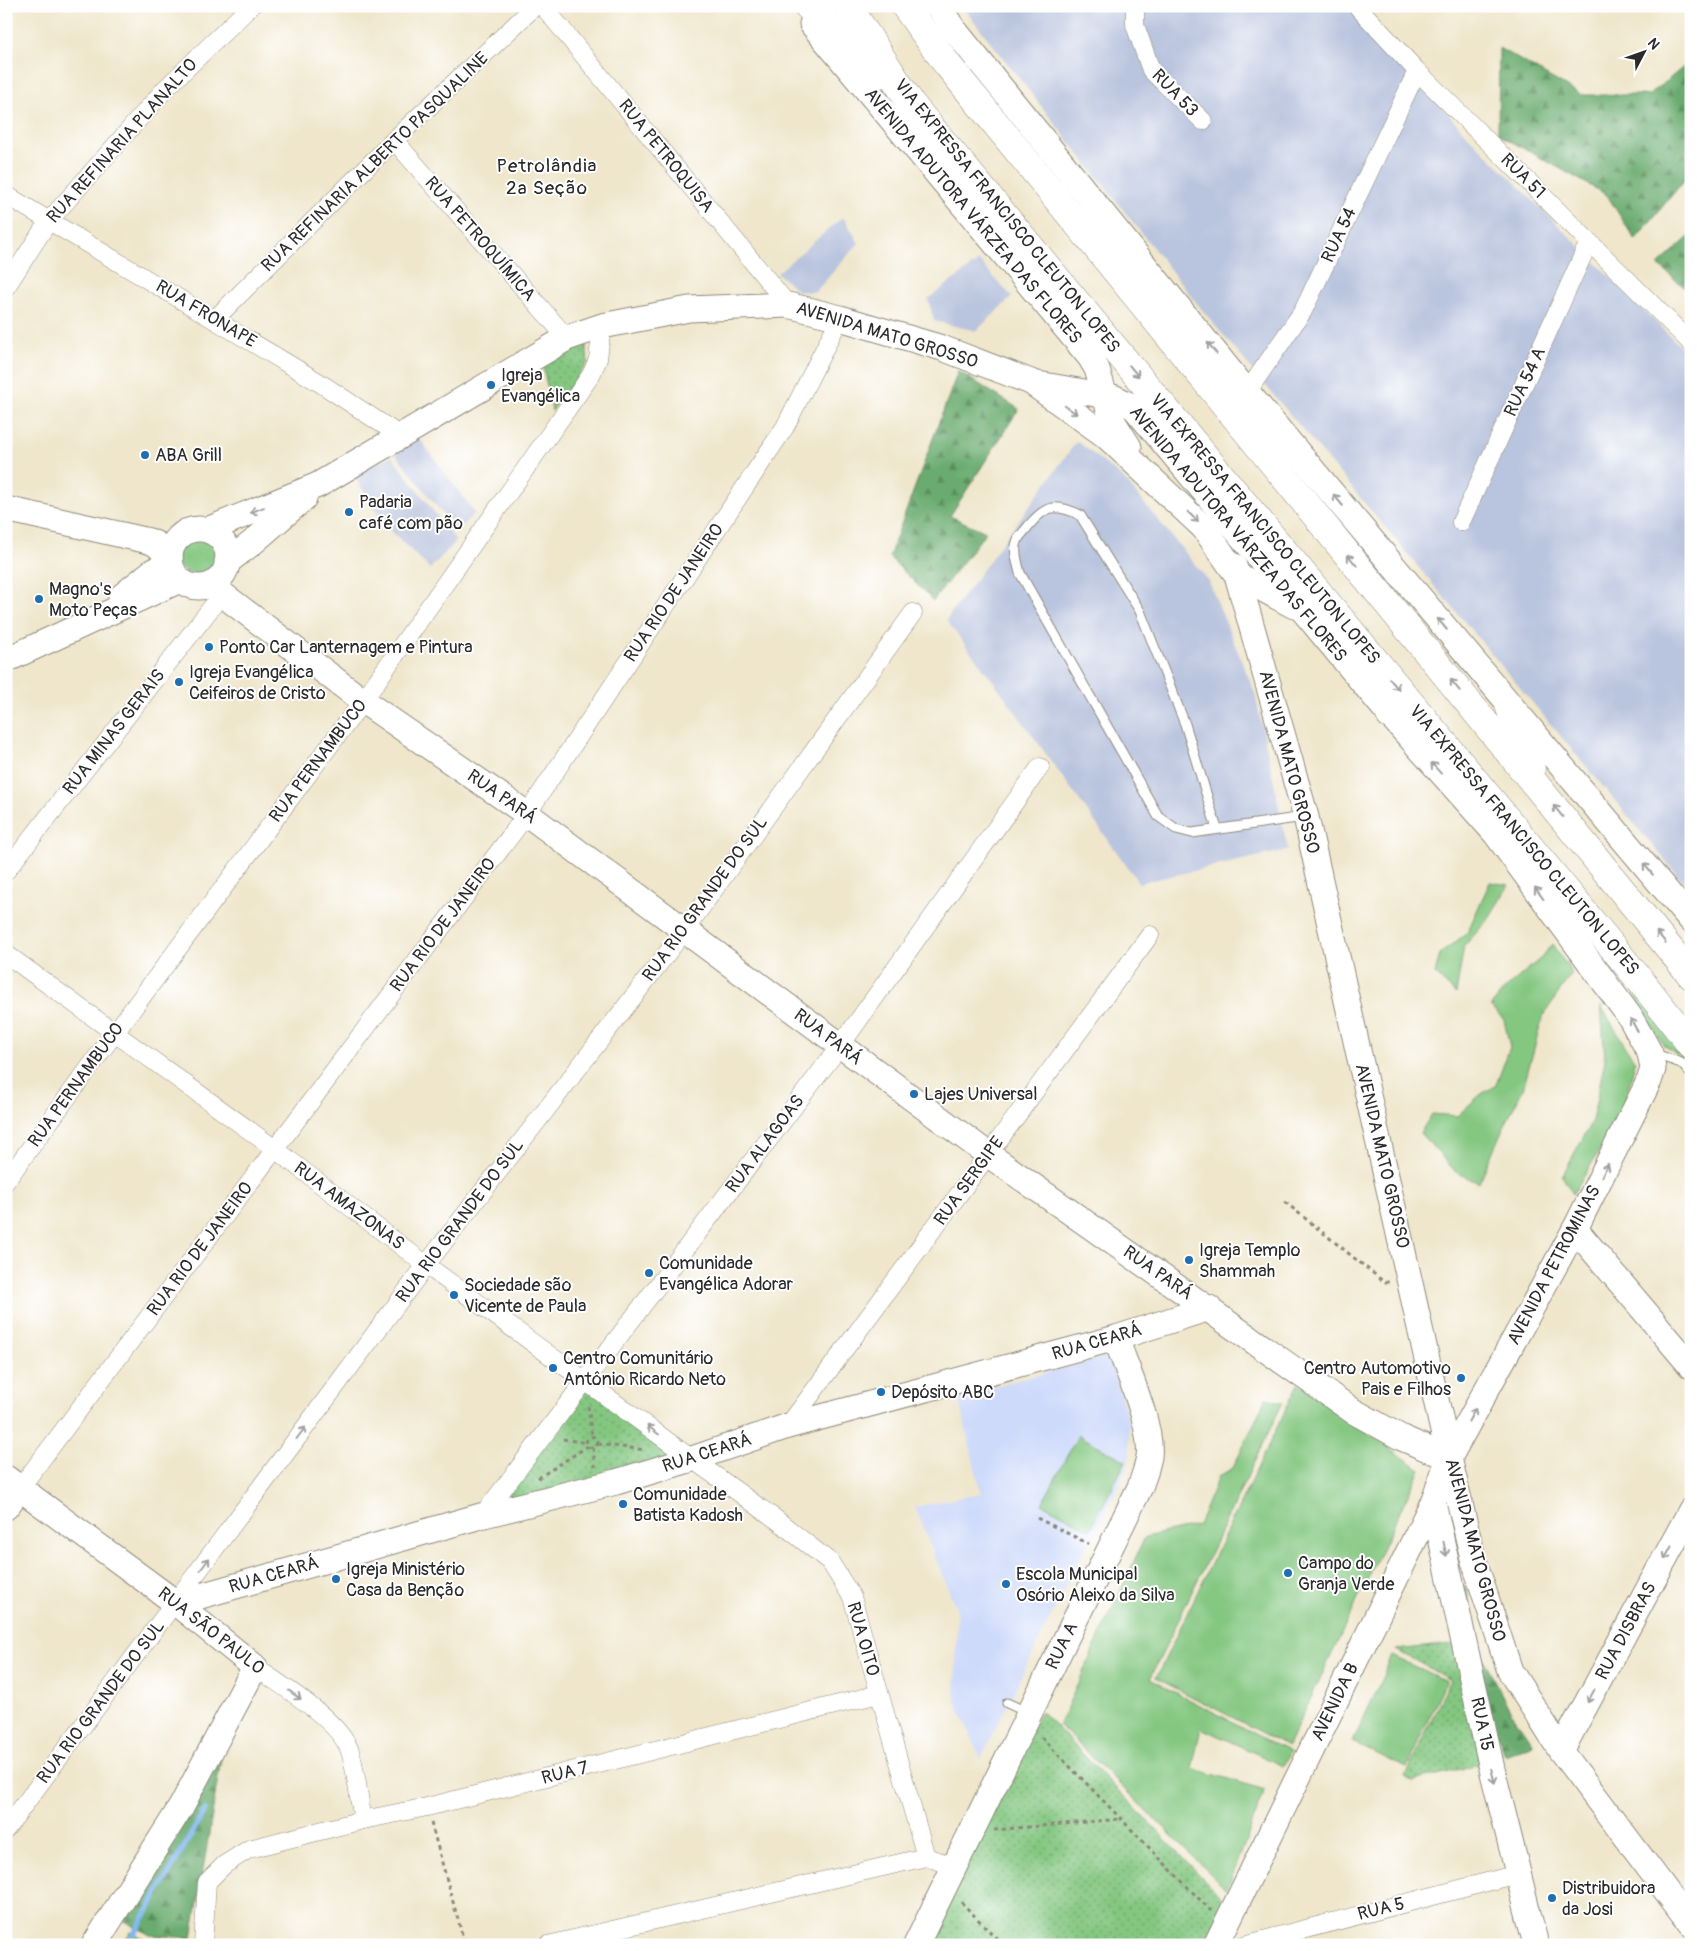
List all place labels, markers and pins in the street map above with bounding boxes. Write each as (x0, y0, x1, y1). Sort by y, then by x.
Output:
place label: Igreja Evangélica (501, 364, 580, 408)
marker: Igreja Evangélica (485, 379, 497, 391)
place label: ABA Grill (155, 444, 222, 467)
marker: ABA Grill (139, 449, 151, 461)
place label: Padaria café com pão (359, 491, 463, 535)
marker: Padaria café com pão (343, 506, 355, 518)
place label: Magno's Moto Peças (49, 578, 137, 622)
marker: Magno's Moto Peças (33, 593, 45, 605)
place label: Ponto Car Lanternagem e Pintura (219, 636, 473, 659)
marker: Ponto Car Lanternagem e Pintura (203, 641, 215, 653)
place label: Igreja Evangélica Ceifeiros de Cristo (189, 661, 326, 705)
marker: Igreja Evangélica Ceifeiros de Cristo (173, 676, 185, 688)
place label: Lajes Universal (924, 1083, 1037, 1106)
marker: Lajes Universal (908, 1088, 920, 1100)
place label: Igreja Templo Shammah (1199, 1239, 1301, 1283)
place label: Comunidade Evangélica Adorar (659, 1252, 794, 1296)
marker: Igreja Templo Shammah (1183, 1254, 1195, 1266)
marker: Comunidade Evangélica Adorar (643, 1267, 655, 1279)
place label: Sociedade são Vicente de Paula (464, 1274, 586, 1318)
marker: Sociedade são Vicente de Paula (448, 1289, 460, 1301)
place label: Centro Comunitário Antônio Ricardo Neto (563, 1347, 726, 1391)
place label: Centro Automotivo Pais e Filhos (1304, 1357, 1451, 1401)
marker: Centro Comunitário Antônio Ricardo Neto (547, 1362, 559, 1374)
marker: Centro Automotivo Pais e Filhos (1455, 1372, 1467, 1384)
place label: Depósito ABC (891, 1381, 994, 1404)
marker: Depósito ABC (875, 1386, 887, 1398)
place label: Comunidade Batista Kadosh (633, 1483, 743, 1527)
marker: Comunidade Batista Kadosh (617, 1498, 629, 1510)
place label: Campo do Granja Verde (1298, 1552, 1395, 1596)
place label: Igreja Ministério Casa da Benção (346, 1558, 465, 1602)
place label: Escola Municipal Osório Aleixo da Silva (1016, 1563, 1175, 1607)
marker: Campo do Granja Verde (1282, 1567, 1294, 1579)
marker: Igreja Ministério Casa da Benção (330, 1573, 342, 1585)
marker: Escola Municipal Osório Aleixo da Silva (1000, 1578, 1012, 1590)
place label: Distribuidora da Josi (1562, 1877, 1655, 1921)
marker: Distribuidora da Josi (1546, 1892, 1558, 1904)

